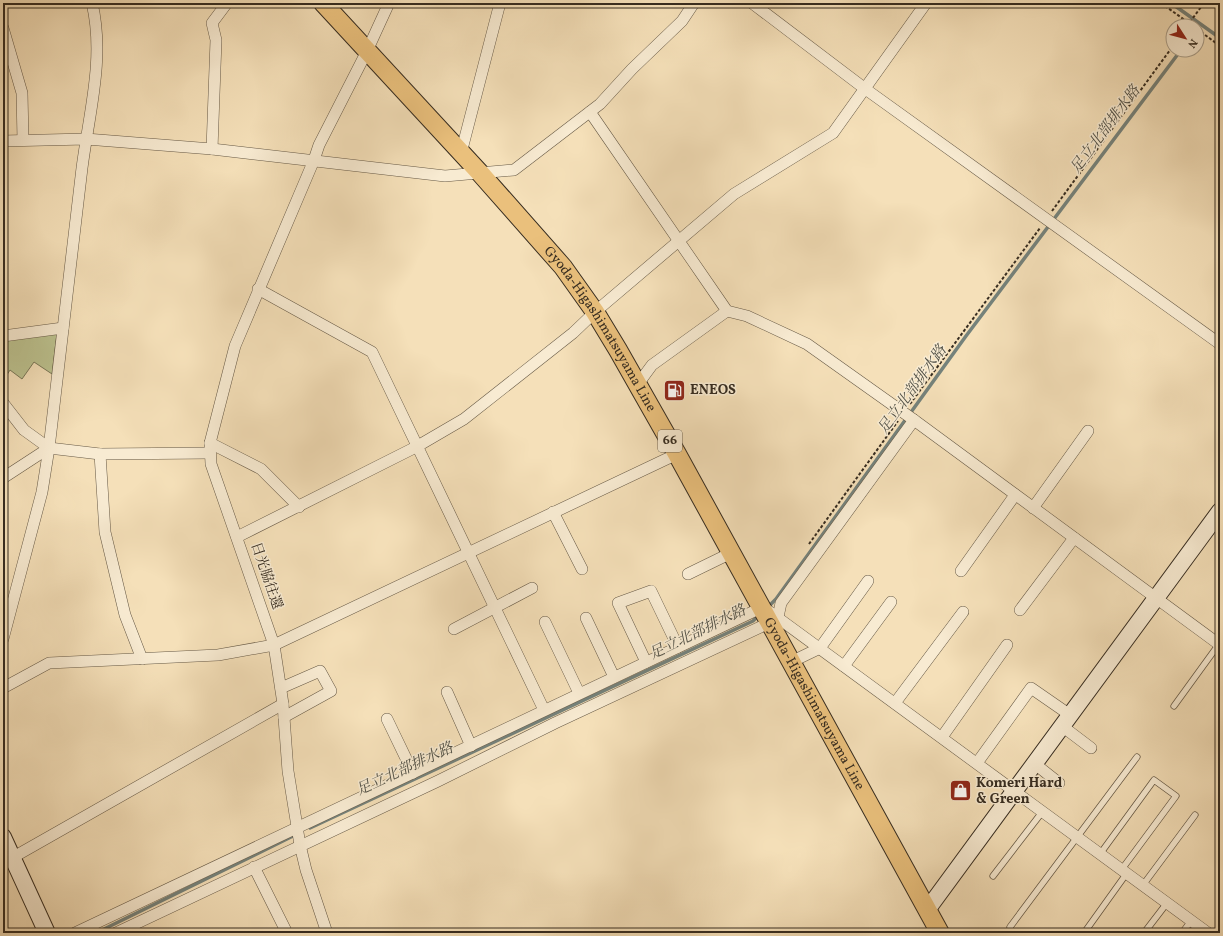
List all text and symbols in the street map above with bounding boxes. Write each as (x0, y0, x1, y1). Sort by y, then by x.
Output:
north arrow (1165, 18, 1205, 58)
text: N (1183, 35, 1200, 51)
water label: 足立北部排水路 (1066, 81, 1147, 178)
street label: Gyoda-Higashimatsuyama Line (539, 242, 661, 416)
water label: 足立北部排水路 (874, 341, 953, 439)
fuel station icon: ENEOS (661, 377, 687, 403)
place label: ENEOS (690, 381, 736, 400)
road number: 66 (658, 430, 682, 452)
street label: 日光脇往還 (246, 540, 286, 612)
water label: 足立北部排水路 (646, 600, 751, 665)
street label: Gyoda-Higashimatsuyama Line (759, 614, 869, 794)
water label: 足立北部排水路 (353, 738, 458, 802)
place label: Komeri Hard & Green (976, 774, 1063, 809)
shop icon: Komeri Hard & Green (948, 778, 974, 804)

